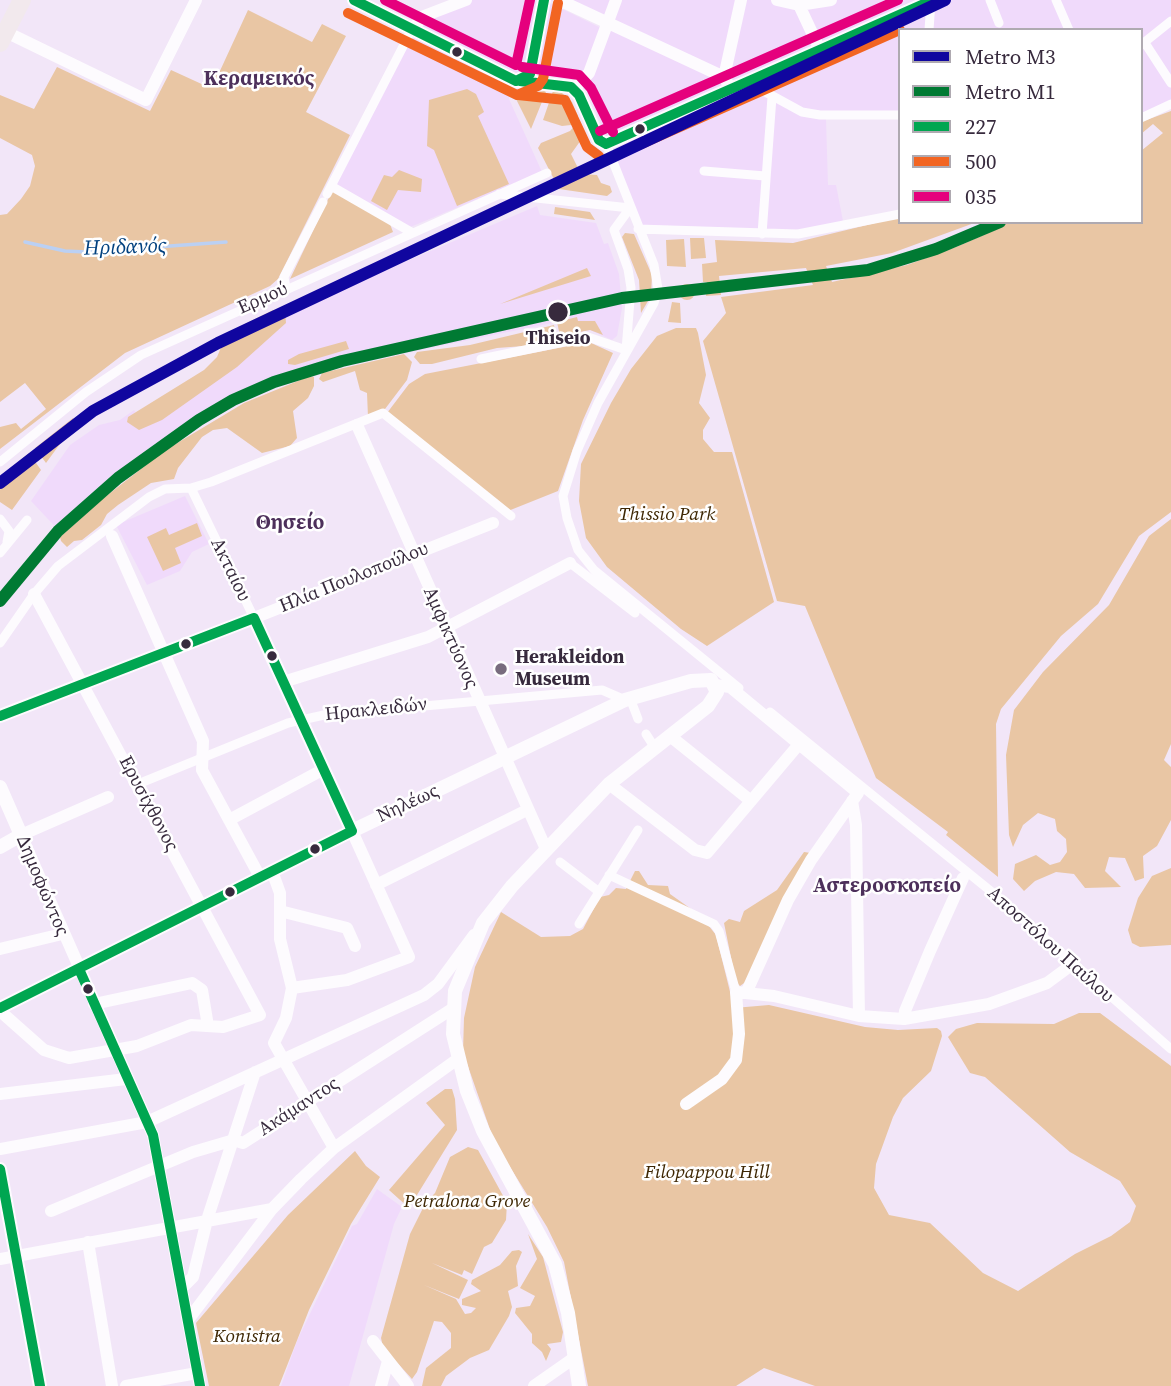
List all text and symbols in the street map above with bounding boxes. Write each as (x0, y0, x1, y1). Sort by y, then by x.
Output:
legend (898, 28, 1143, 224)
text: Metro Μ3 (965, 42, 1056, 71)
unlabelled marker (450, 45, 464, 59)
district label: Κεραμεικός (203, 67, 315, 93)
text: Metro Μ1 (965, 77, 1056, 106)
text: 227 (965, 112, 997, 141)
unlabelled marker (633, 122, 647, 136)
text: 500 (965, 147, 997, 176)
text: 035 (965, 182, 997, 211)
water label: Ηριδανός (83, 234, 167, 262)
street label: Ερμού (234, 278, 292, 320)
marker: Thiseio (546, 300, 570, 324)
place label: Thiseio (525, 328, 591, 350)
park label: Thissio Park (619, 504, 715, 526)
district label: Θησείο (256, 511, 324, 537)
street label: Ακταίου (205, 535, 255, 605)
street label: Ηλία Πουλοπούλου (276, 538, 432, 618)
street label: Αμφικτύονος (417, 584, 483, 692)
unlabelled marker (179, 637, 193, 651)
place label: Herakleidon Museum (515, 647, 625, 691)
unlabelled marker (265, 649, 279, 663)
marker: Herakleidon Museum (493, 661, 509, 677)
street label: Ηρακλειδών (324, 693, 428, 727)
street label: Ερυσίχθονος (113, 752, 183, 856)
street label: Νηλέως (374, 780, 442, 828)
street label: Δημοφώντος (11, 832, 73, 940)
unlabelled marker (308, 842, 322, 856)
district label: Αστεροσκοπείο (813, 874, 961, 900)
street label: Αποστόλου Παύλου (982, 882, 1118, 1008)
unlabelled marker (223, 885, 237, 899)
unlabelled marker (81, 982, 95, 996)
street label: Ακάμαντος (254, 1073, 344, 1141)
park label: Filopappou Hill (644, 1162, 770, 1184)
park label: Petralona Grove (404, 1191, 530, 1213)
park label: Konistra (213, 1326, 281, 1348)

